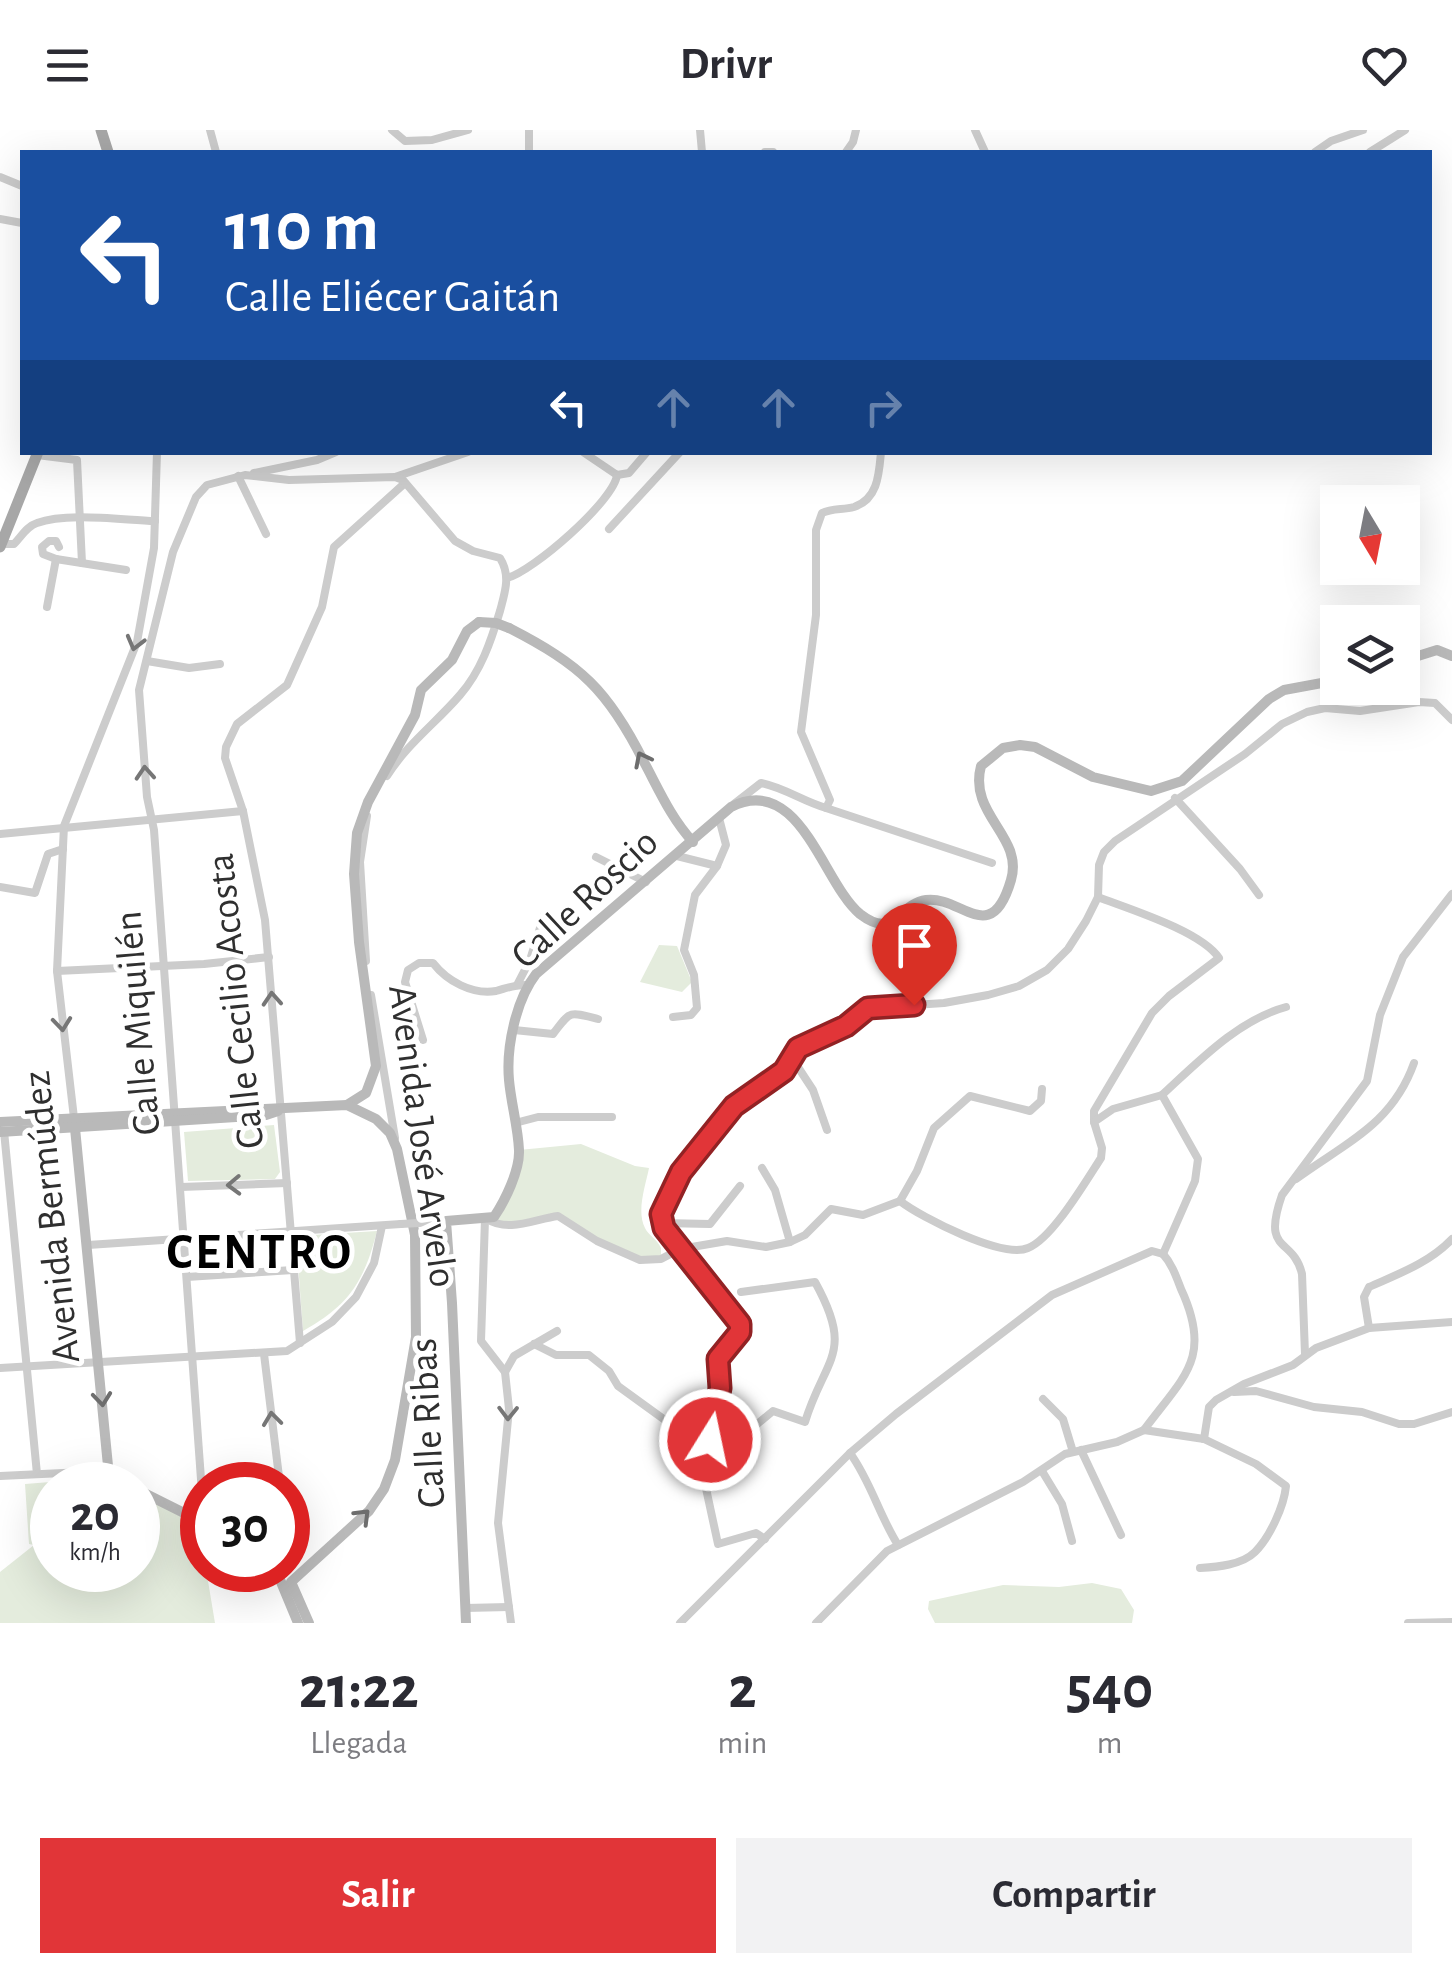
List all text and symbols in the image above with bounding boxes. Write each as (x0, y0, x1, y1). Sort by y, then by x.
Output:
icon: menu (40, 38, 95, 93)
icon: heart (1357, 38, 1412, 93)
text: Drivr (680, 42, 772, 87)
icon: left (60, 190, 190, 320)
text: 110 m (225, 193, 379, 263)
text: Calle Eliécer Gaitán (225, 275, 560, 320)
icon: left (541, 380, 596, 435)
icon: ahead (646, 380, 701, 435)
icon: ahead (751, 380, 806, 435)
icon: right (856, 380, 911, 435)
north arrow (1320, 485, 1420, 585)
map controls (1320, 485, 1420, 705)
button: layers (1320, 605, 1420, 705)
one-way arrow (126, 634, 147, 651)
one-way arrow (635, 751, 654, 769)
one-way arrow (135, 765, 157, 781)
street label: Calle Roscio (504, 822, 666, 976)
street label: Calle Cecilio Acosta (201, 851, 271, 1151)
pin (872, 903, 957, 1006)
street label: Calle Miquilén (108, 909, 168, 1137)
icon: arrive (887, 918, 942, 973)
street label: Avenida José Arvelo (381, 982, 463, 1290)
one-way arrow (262, 990, 283, 1006)
one-way arrow (51, 1017, 73, 1033)
street label: Avenida Bermúdez (17, 1069, 87, 1365)
one-way arrow (225, 1175, 241, 1196)
district label: CENTRO (167, 1228, 353, 1278)
street label: Calle Ribas (404, 1337, 452, 1509)
position arrow (658, 1388, 762, 1492)
one-way arrow (90, 1392, 112, 1408)
one-way arrow (497, 1406, 519, 1421)
one-way arrow (262, 1411, 283, 1427)
speed limit sign: 30 (180, 1462, 310, 1592)
text: 20 (70, 1490, 120, 1540)
one-way arrow (351, 1510, 369, 1528)
text: km/h (69, 1540, 121, 1565)
text: 21:22 (299, 1659, 419, 1719)
text: 2 (728, 1659, 757, 1719)
text: 540 (1066, 1659, 1153, 1719)
text: Llegada (310, 1727, 407, 1759)
text: min (717, 1727, 767, 1759)
text: m (1097, 1727, 1122, 1759)
button: Salir (40, 1838, 716, 1953)
button: Compartir (736, 1838, 1412, 1953)

